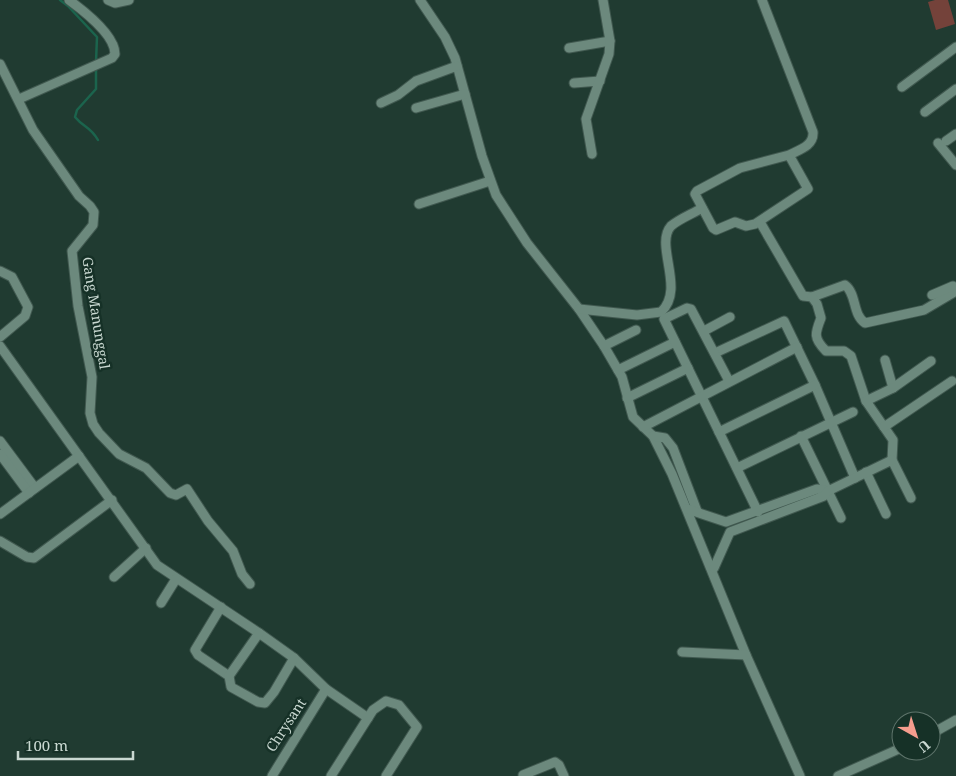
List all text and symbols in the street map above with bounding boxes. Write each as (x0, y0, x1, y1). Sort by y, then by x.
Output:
street label: Gang Manunggal (78, 255, 115, 371)
street label: Chrysant (261, 694, 310, 755)
north arrow (891, 711, 941, 761)
scale bar (18, 728, 132, 760)
text: 100 m (25, 735, 68, 755)
text: U (914, 736, 935, 758)

